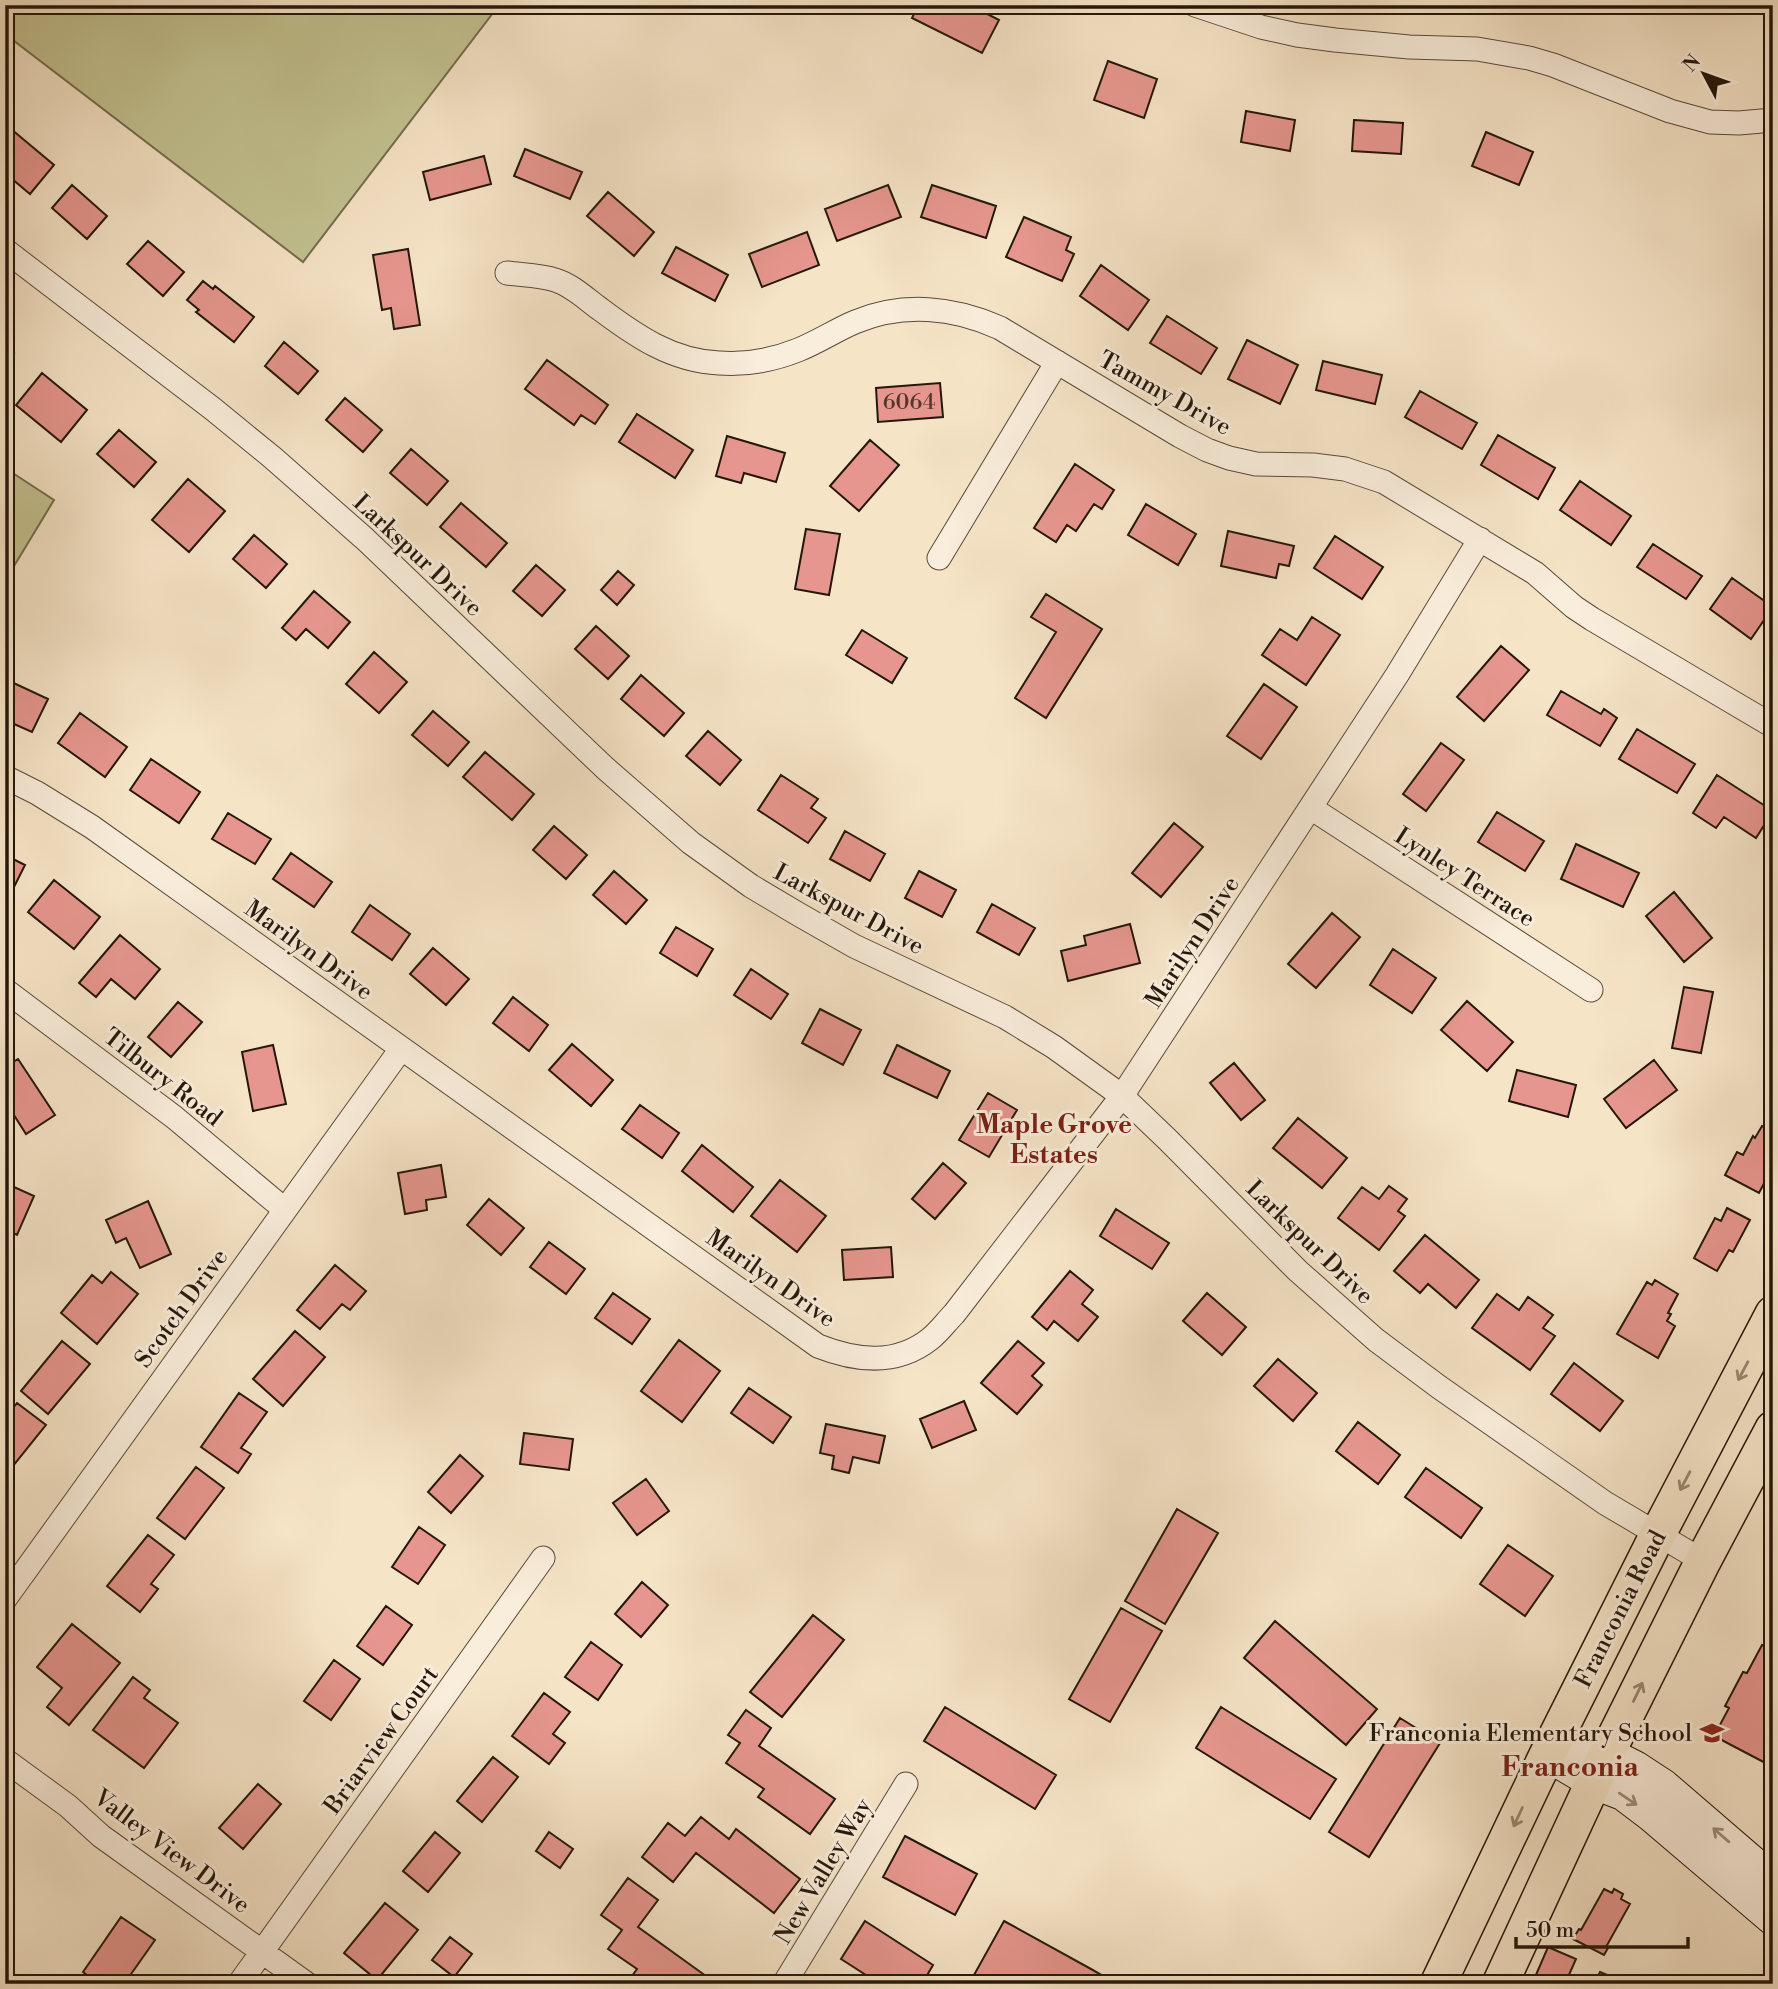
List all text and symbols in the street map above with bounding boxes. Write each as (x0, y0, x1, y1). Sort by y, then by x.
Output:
north arrow (1670, 38, 1740, 108)
text: N (1678, 50, 1706, 77)
street label: Tammy Drive (1093, 345, 1236, 443)
house number: 6064 (883, 390, 935, 416)
street label: Larkspur Drive (346, 488, 488, 623)
street label: Lynley Terrace (1389, 821, 1540, 934)
street label: Larkspur Drive (768, 858, 929, 962)
street label: Marilyn Drive (1139, 871, 1247, 1014)
street label: Marilyn Drive (238, 894, 378, 1007)
street label: Tilbury Road (97, 1022, 228, 1134)
district label: Maple Grove Estates (976, 1109, 1132, 1171)
street label: Larkspur Drive (1239, 1174, 1379, 1311)
street label: Marilyn Drive (700, 1223, 841, 1335)
street label: Scotch Drive (129, 1243, 235, 1374)
one-way arrow (1736, 1360, 1749, 1381)
one-way arrow (1678, 1470, 1691, 1491)
street label: Franconia Road (1568, 1525, 1674, 1693)
street label: Briarview Court (317, 1660, 446, 1821)
one-way arrow (1631, 1682, 1645, 1703)
place label: Franconia Elementary School (1369, 1719, 1692, 1749)
school or university icon: Franconia Elementary School (1698, 1719, 1726, 1747)
district label: Franconia (1501, 1750, 1639, 1785)
street label: Valley View Drive (86, 1783, 256, 1920)
one-way arrow (1618, 1792, 1638, 1806)
street label: New Valley Way (768, 1793, 879, 1950)
one-way arrow (1511, 1806, 1524, 1827)
one-way arrow (1712, 1827, 1730, 1843)
scale bar (1516, 1905, 1687, 1949)
text: 50 m (1526, 1918, 1574, 1944)

